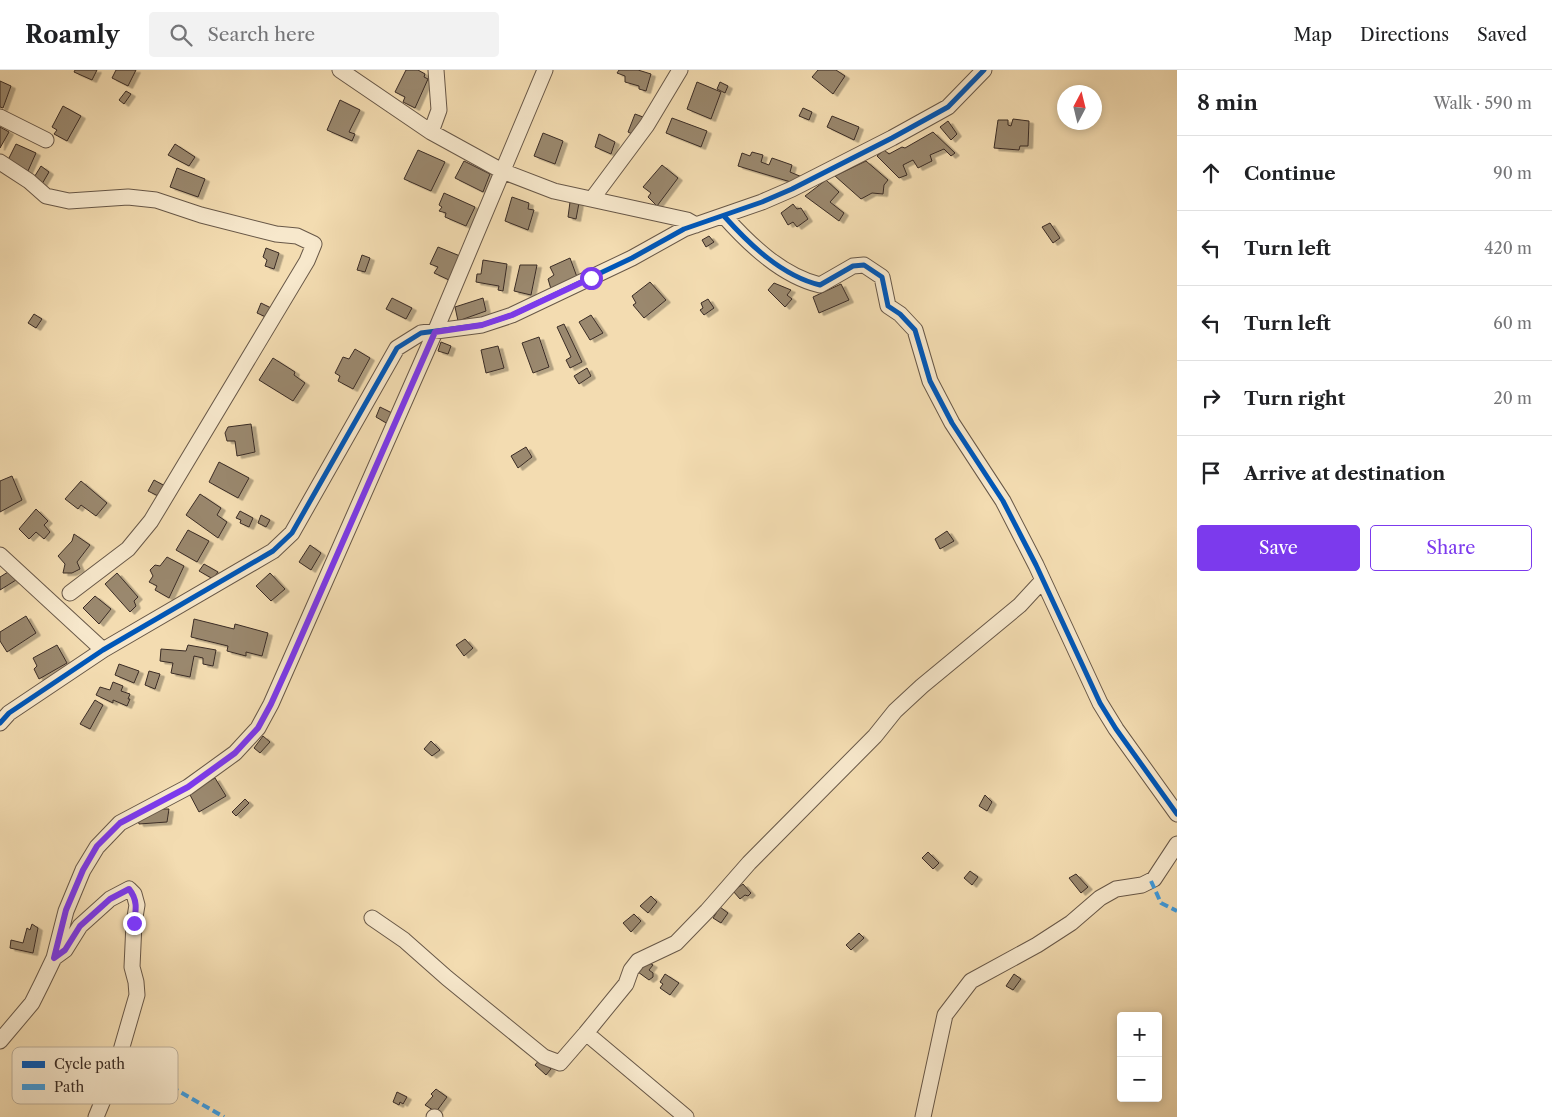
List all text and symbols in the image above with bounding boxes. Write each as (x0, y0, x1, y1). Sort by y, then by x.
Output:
search box (149, 12, 499, 57)
text: Roamly (25, 20, 119, 49)
icon: search (167, 21, 195, 49)
text: Search here (207, 23, 315, 46)
text: Map (1293, 24, 1332, 46)
text: Directions (1360, 24, 1449, 46)
text: Saved (1477, 24, 1527, 46)
north arrow (1057, 85, 1102, 130)
text: 8 min (1197, 90, 1258, 115)
text: Walk · 590 m (1433, 93, 1532, 113)
icon: ahead (1197, 159, 1225, 187)
text: Continue (1244, 162, 1336, 185)
text: 90 m (1493, 163, 1532, 183)
icon: left (1197, 234, 1225, 262)
text: Turn left (1244, 237, 1331, 260)
text: 420 m (1484, 238, 1532, 258)
route start (580, 267, 603, 290)
icon: left (1197, 309, 1225, 337)
text: Turn left (1244, 312, 1331, 335)
text: 60 m (1493, 313, 1532, 333)
icon: right (1197, 384, 1225, 412)
text: Turn right (1244, 387, 1345, 410)
text: 20 m (1493, 388, 1532, 408)
icon: arrive (1197, 459, 1225, 487)
text: Arrive at destination (1244, 462, 1445, 485)
button: Save (1197, 525, 1360, 571)
button: Share (1370, 525, 1532, 571)
route end (123, 912, 146, 935)
map controls (1117, 1012, 1162, 1102)
button: + (1117, 1012, 1162, 1057)
legend (12, 1047, 178, 1104)
text: Cycle path (54, 1055, 125, 1073)
button: − (1117, 1057, 1162, 1102)
text: Path (54, 1078, 84, 1096)

